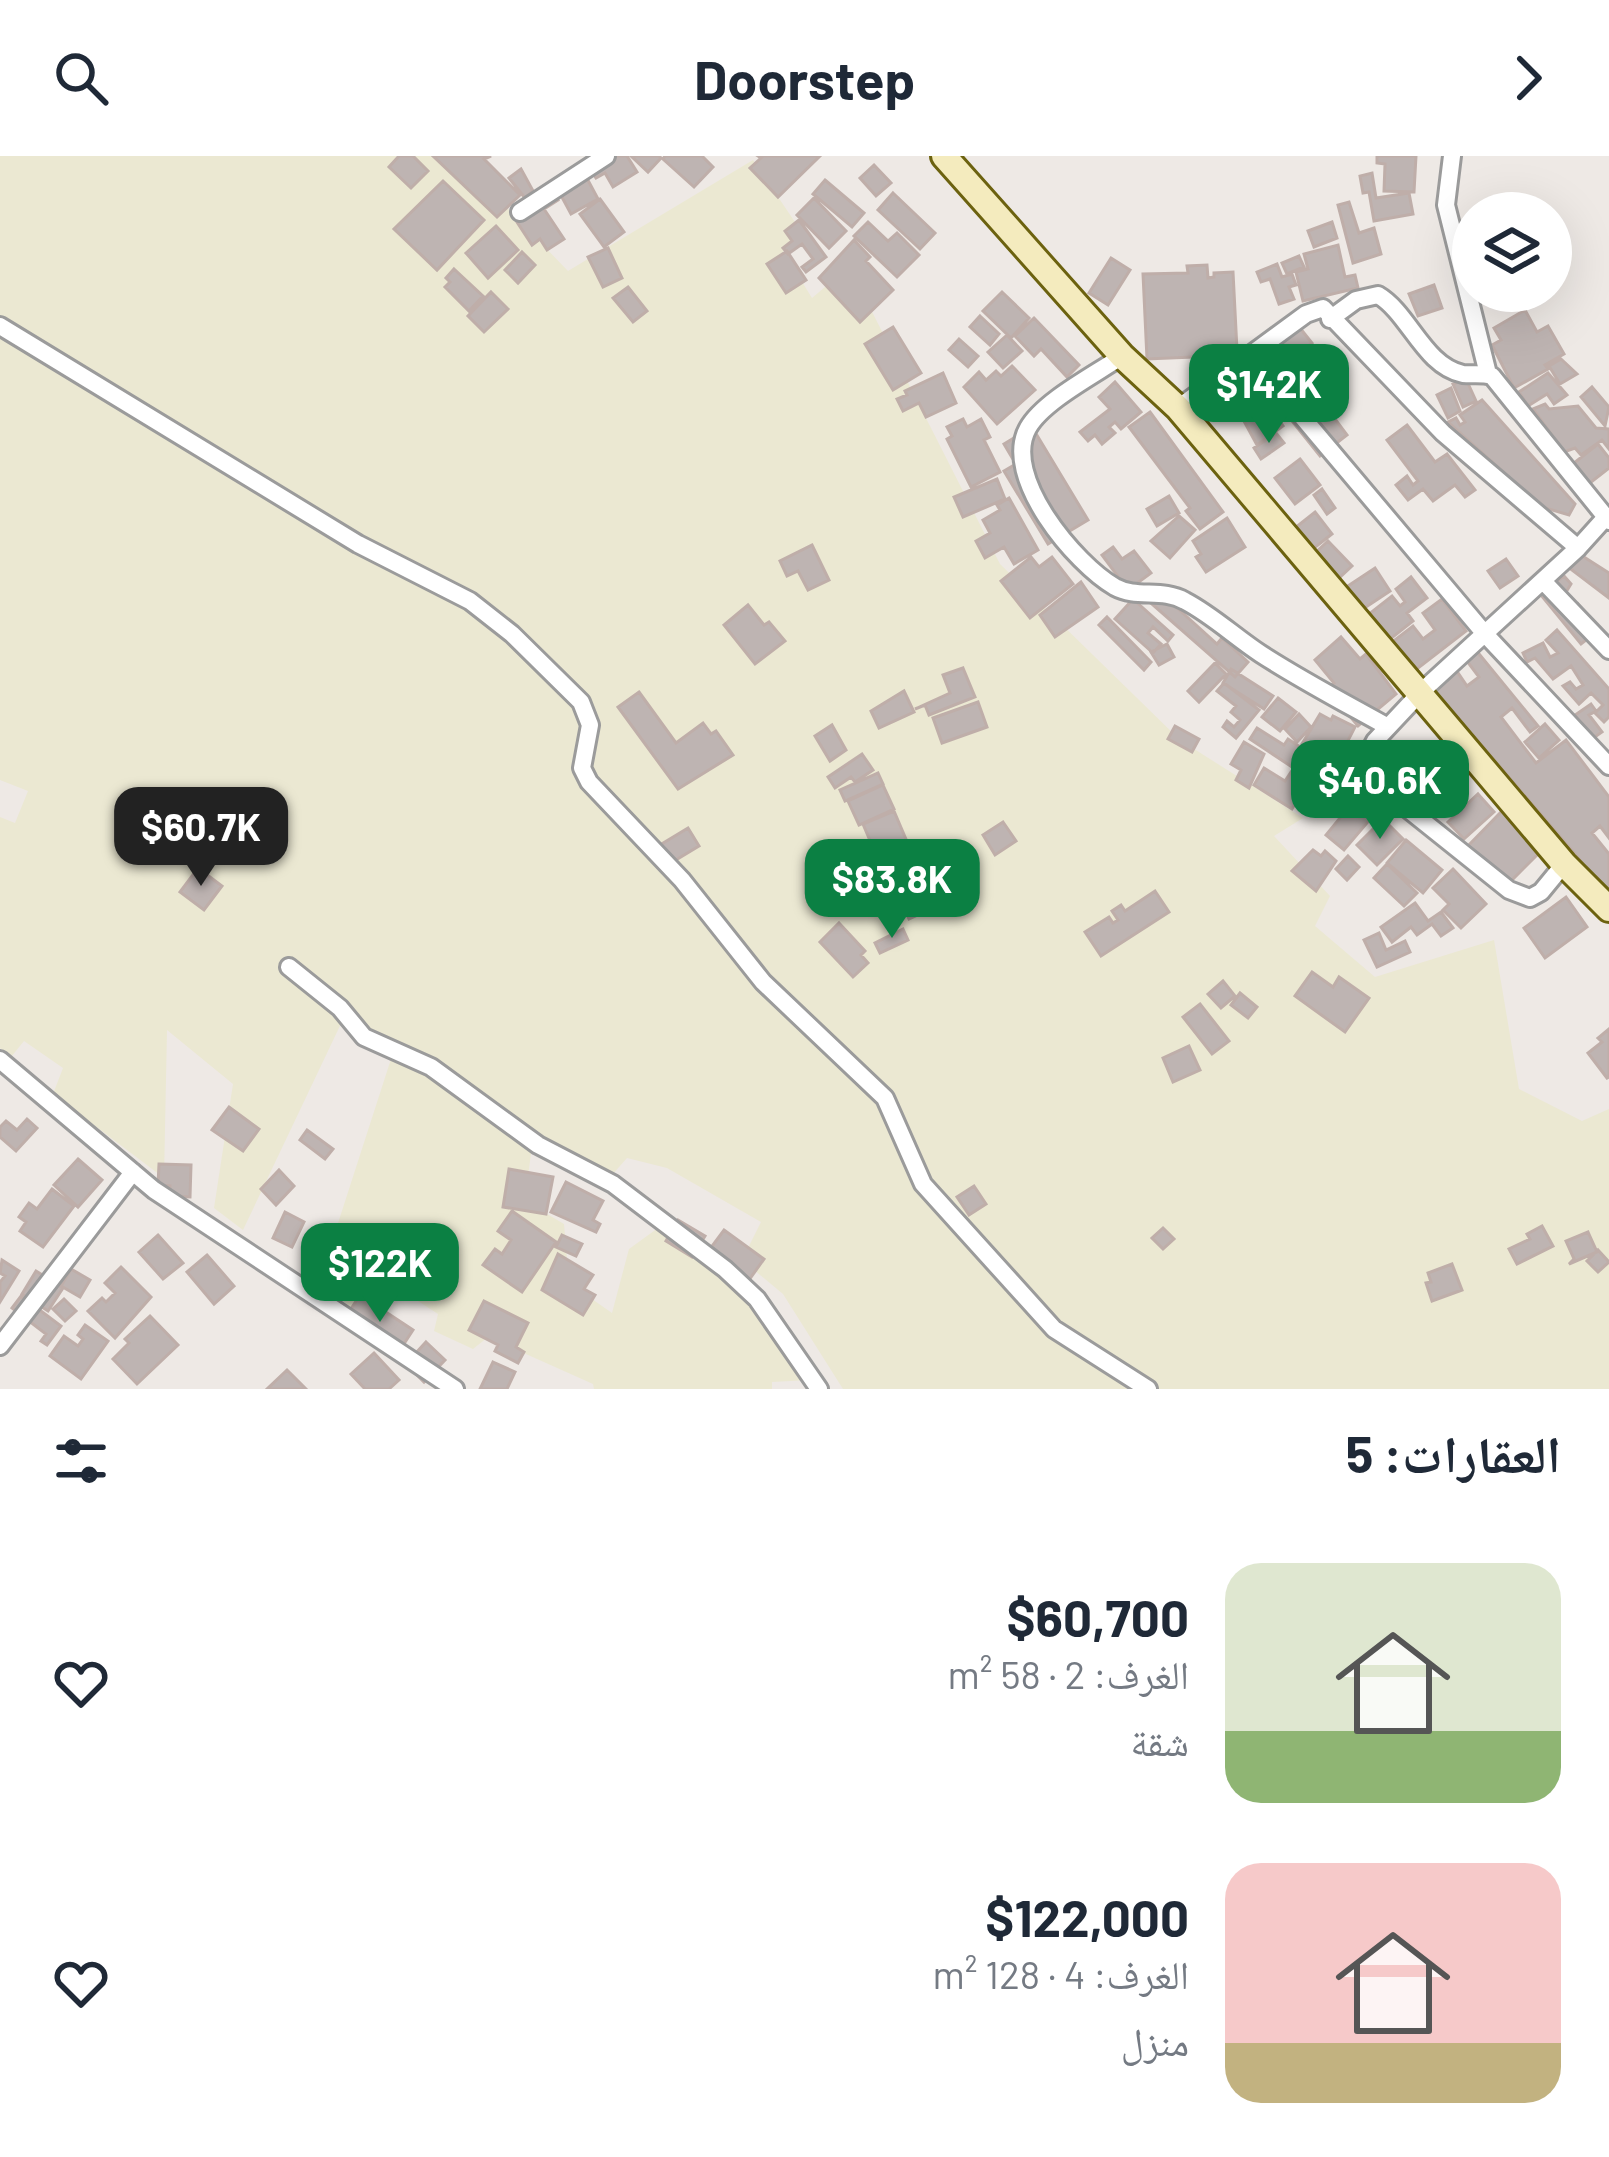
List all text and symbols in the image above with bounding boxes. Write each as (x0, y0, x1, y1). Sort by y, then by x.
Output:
icon: search (48, 45, 114, 111)
icon: forward (1495, 45, 1561, 111)
text: Doorstep (694, 46, 915, 111)
map controls (1452, 192, 1572, 312)
button: layers (1452, 192, 1572, 312)
pin: $142K (1185, 344, 1353, 446)
text: $142K (1216, 359, 1322, 406)
pin: $40.6K (1282, 740, 1478, 842)
text: $40.6K (1318, 755, 1442, 802)
pin: $60.7K (103, 787, 299, 889)
text: $60.7K (141, 802, 261, 849)
pin: $83.8K (794, 839, 990, 941)
text: $83.8K (832, 854, 952, 901)
pin: $122K (296, 1223, 464, 1325)
text: $122K (328, 1238, 432, 1285)
text: العقارات: 5 (1346, 1422, 1561, 1483)
icon: filters (48, 1428, 114, 1494)
text: $60,700 (1006, 1586, 1189, 1647)
icon: home (1321, 1611, 1465, 1755)
icon: heart (48, 1650, 114, 1716)
text: الغرف: 2 · 58 m² (948, 1650, 1189, 1697)
text: شقة (1131, 1717, 1189, 1764)
text: $122,000 (985, 1886, 1189, 1947)
icon: home (1321, 1911, 1465, 2055)
icon: heart (48, 1950, 114, 2016)
text: الغرف: 4 · 128 m² (933, 1950, 1189, 1997)
text: منزل (1121, 2017, 1189, 2064)

